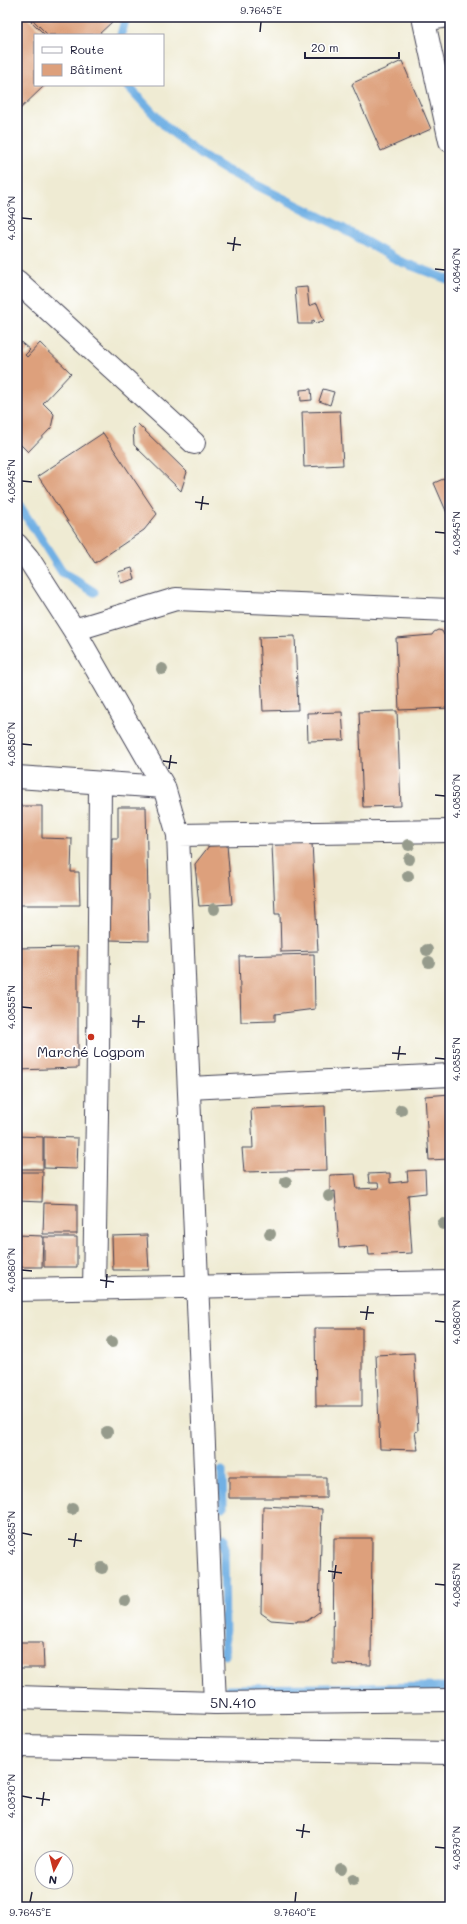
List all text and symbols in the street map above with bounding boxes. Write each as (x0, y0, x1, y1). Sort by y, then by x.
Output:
text: 9.7645°E (240, 3, 282, 17)
legend (34, 34, 164, 86)
scale bar (305, 34, 399, 60)
text: 20 m (311, 39, 339, 55)
text: Route (70, 41, 104, 57)
text: Bâtiment (70, 61, 123, 77)
text: 4.0840°N (4, 196, 18, 240)
text: 4.0840°N (449, 248, 463, 292)
text: 4.0845°N (4, 459, 18, 503)
text: 4.0845°N (449, 511, 463, 555)
text: 4.0850°N (4, 722, 18, 766)
text: 4.0850°N (449, 774, 463, 818)
text: 4.0855°N (4, 985, 18, 1029)
marker: Marché Logpom (86, 1032, 96, 1042)
text: 4.0855°N (449, 1037, 463, 1081)
place label: Marché Logpom (37, 1042, 145, 1061)
text: 4.0860°N (4, 1248, 18, 1292)
text: 4.0860°N (449, 1300, 463, 1344)
text: 4.0865°N (4, 1511, 18, 1555)
text: 4.0865°N (449, 1563, 463, 1607)
street label: 5N.410 (210, 1693, 256, 1712)
text: 4.0870°N (4, 1774, 18, 1818)
text: 4.0870°N (449, 1826, 463, 1870)
north arrow (34, 1850, 74, 1890)
text: N (48, 1872, 58, 1888)
text: 9.7645°E (9, 1905, 51, 1919)
text: 9.7640°E (274, 1905, 316, 1919)

